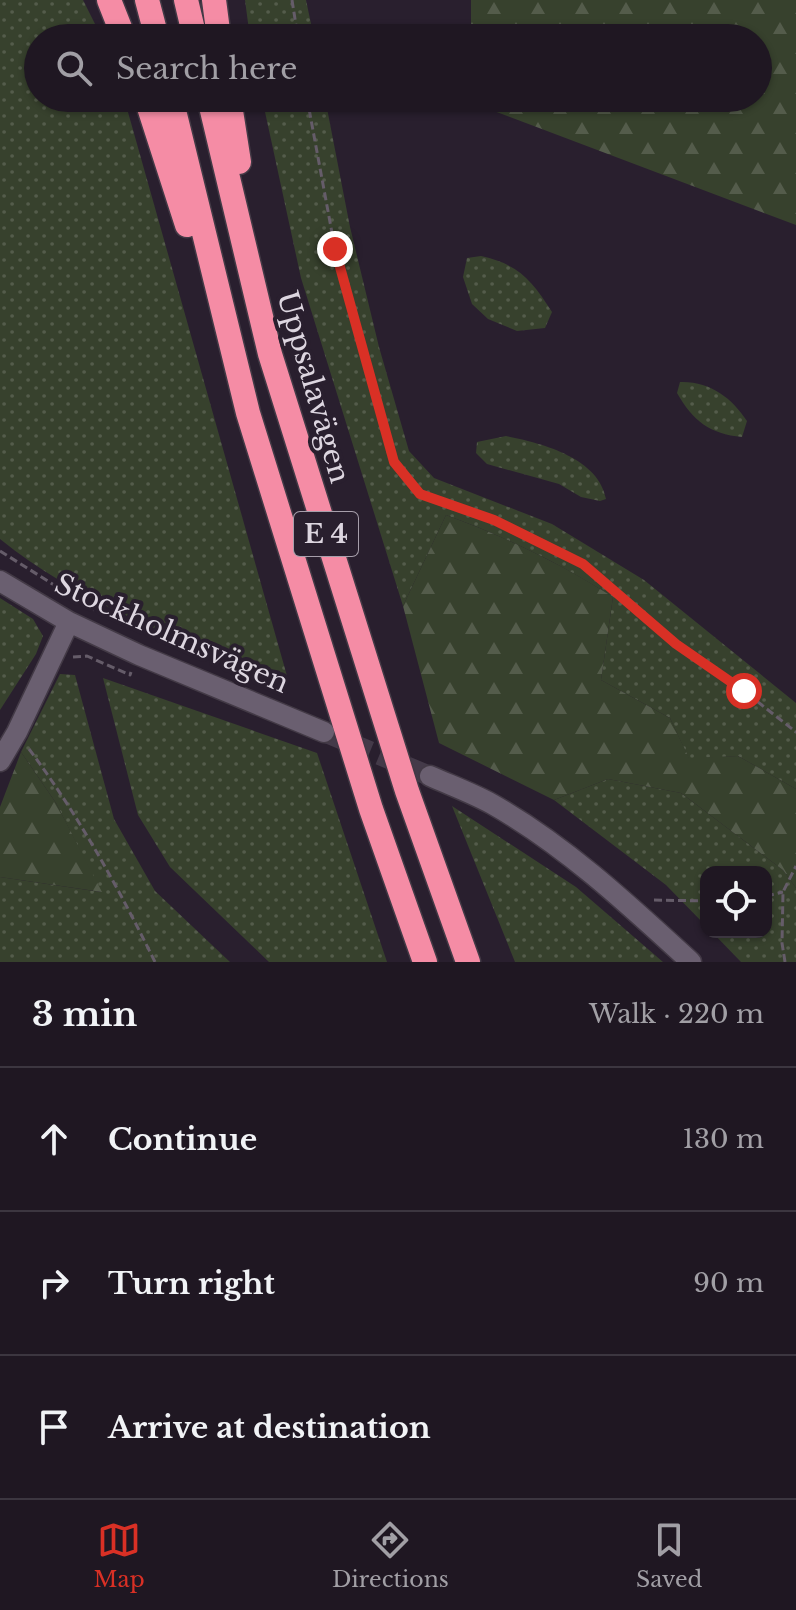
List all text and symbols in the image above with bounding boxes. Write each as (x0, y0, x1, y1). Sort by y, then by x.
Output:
search box (24, 24, 772, 112)
icon: search (52, 46, 96, 90)
text: Search here (116, 50, 297, 87)
route end (317, 231, 353, 267)
street label: Uppsalavägen (269, 287, 358, 487)
road number: E 4 (294, 512, 358, 556)
street label: Stockholmsvägen (49, 566, 294, 701)
route start (726, 673, 762, 709)
map controls (700, 866, 772, 938)
button: locate (700, 866, 772, 938)
text: 3 min (32, 993, 137, 1035)
text: Walk · 220 m (589, 998, 764, 1030)
icon: ahead (32, 1117, 76, 1161)
text: Continue (108, 1121, 257, 1158)
text: 130 m (682, 1123, 764, 1155)
icon: right (32, 1261, 76, 1305)
text: Turn right (108, 1265, 275, 1302)
text: 90 m (693, 1267, 764, 1299)
icon: arrive (32, 1405, 76, 1449)
text: Arrive at destination (108, 1409, 431, 1446)
tab: Map (94, 1518, 145, 1593)
tab: Directions (332, 1518, 449, 1593)
tab: Saved (636, 1518, 702, 1593)

